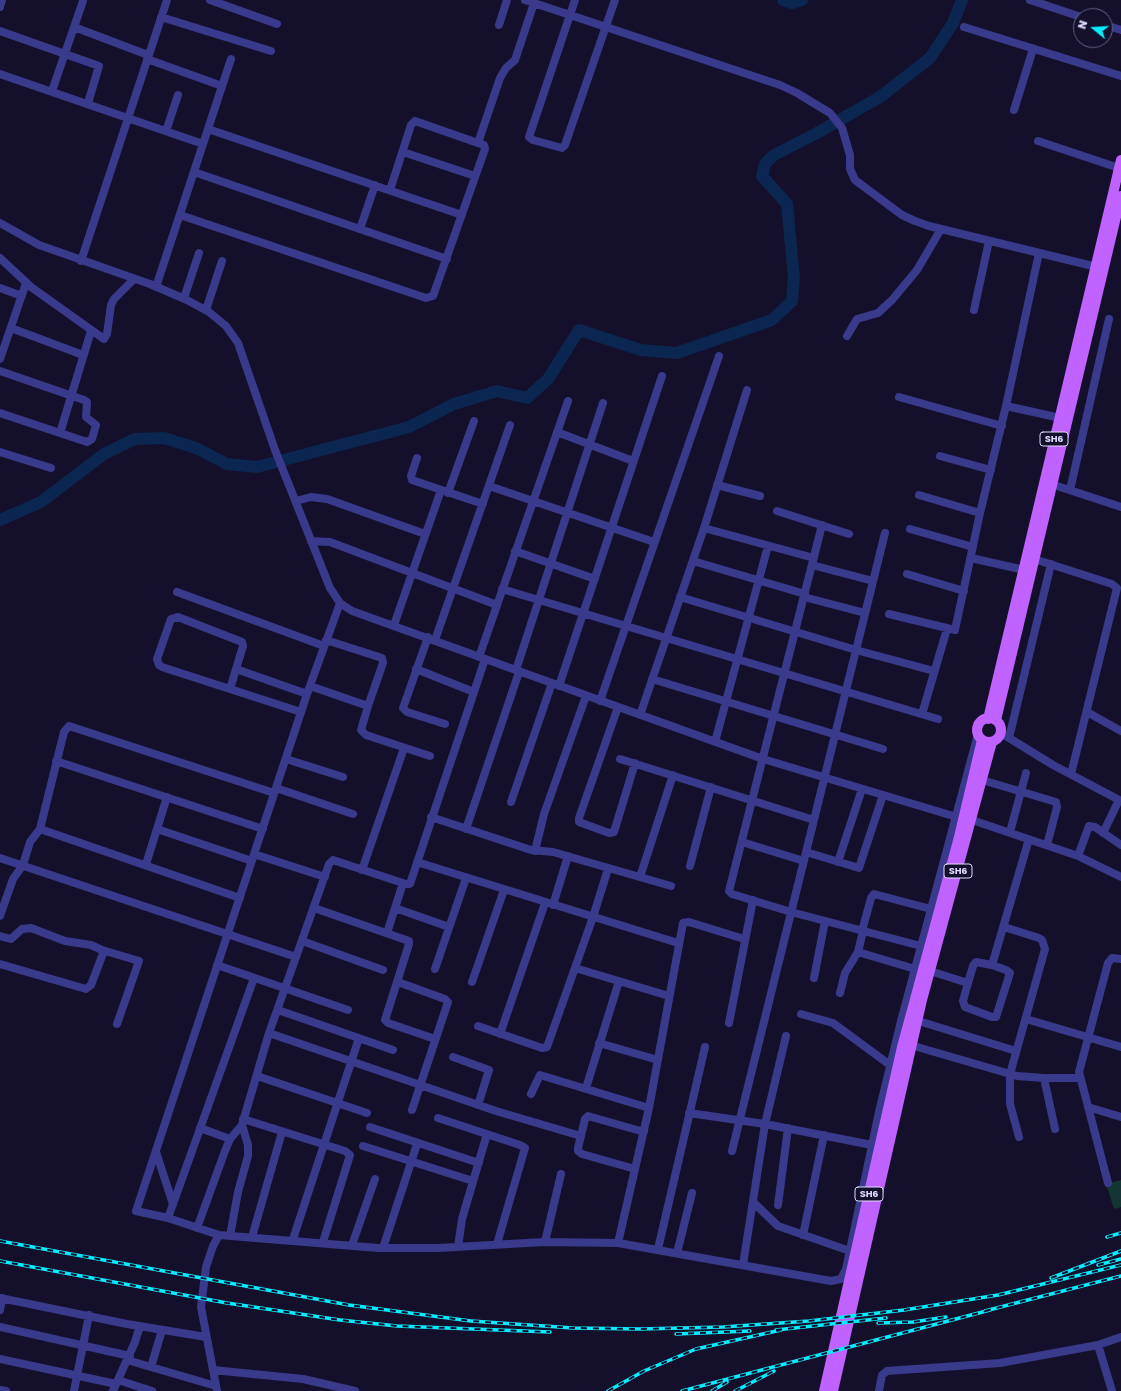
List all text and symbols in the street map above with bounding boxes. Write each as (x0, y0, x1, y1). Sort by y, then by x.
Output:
north arrow (1073, 8, 1113, 48)
text: N (1075, 18, 1090, 30)
road number: SH6 (1040, 432, 1068, 446)
road number: SH6 (944, 864, 972, 878)
road number: SH6 (855, 1187, 883, 1201)

